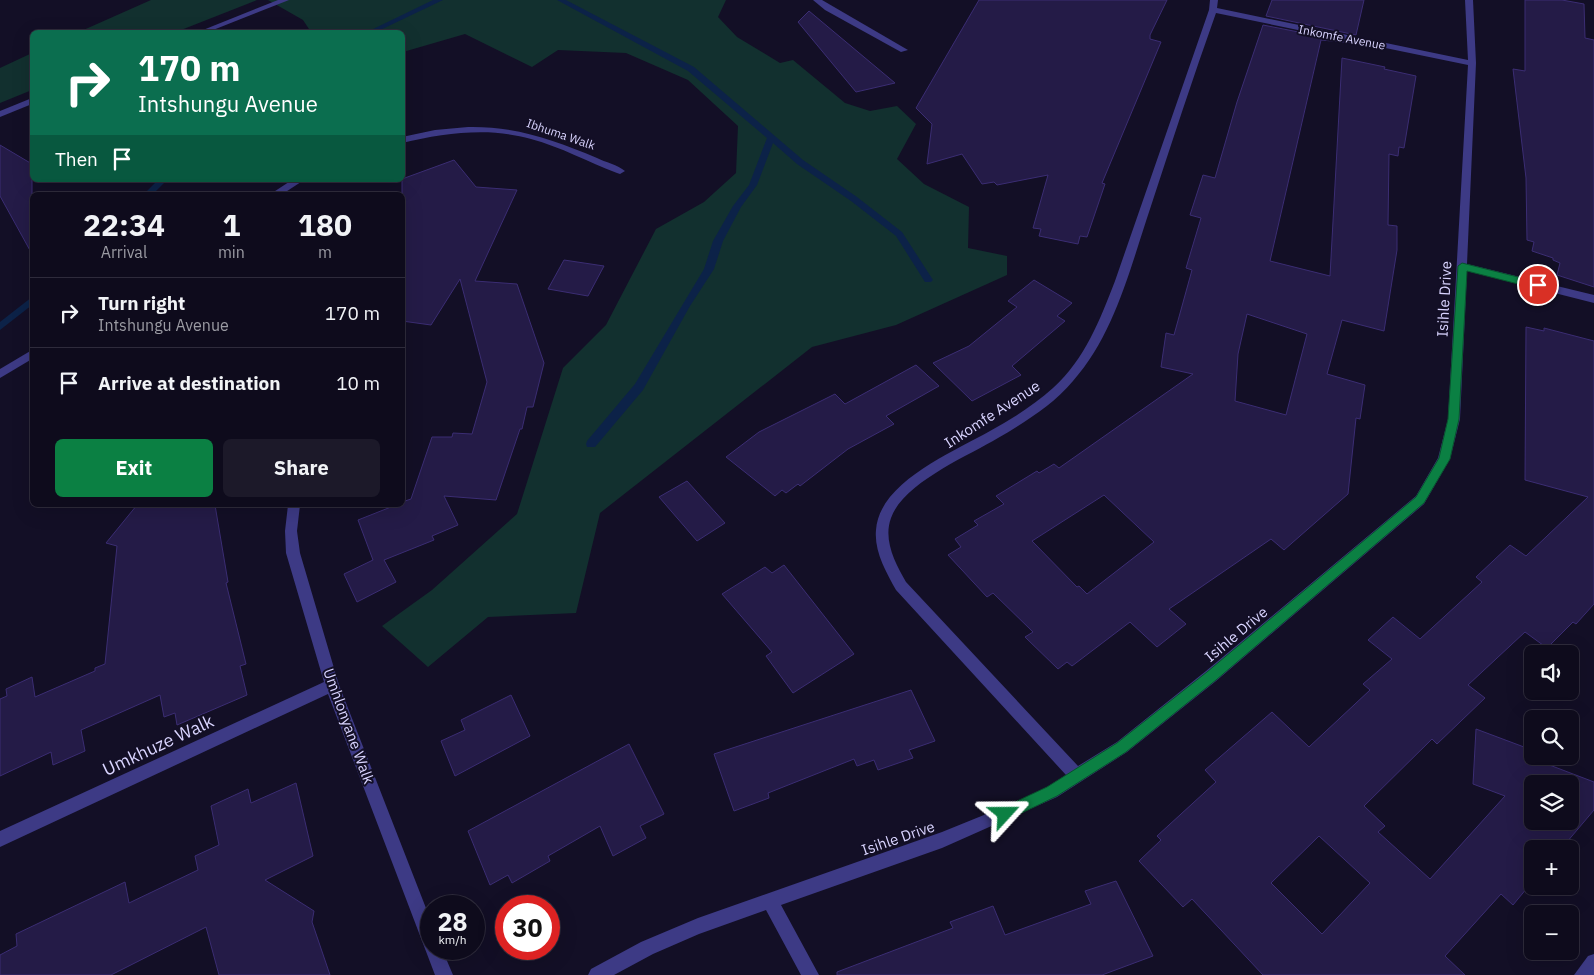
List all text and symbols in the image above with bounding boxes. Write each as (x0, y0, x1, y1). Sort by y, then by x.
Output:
street label: Inkomfe Avenue (1297, 21, 1387, 53)
text: 170 m (138, 45, 241, 91)
icon: right (55, 50, 120, 115)
text: Intshungu Avenue (138, 89, 318, 118)
street label: Ibhuma Walk (525, 115, 598, 153)
icon: arrive (108, 145, 136, 173)
text: Then (55, 147, 98, 171)
text: 22:34 (83, 205, 165, 244)
text: 1 (222, 205, 240, 244)
text: 180 (298, 205, 352, 244)
text: Arrival (101, 242, 147, 262)
text: min (218, 242, 245, 262)
text: m (318, 242, 332, 262)
street label: Isihle Drive (1433, 260, 1455, 338)
pin (1517, 264, 1559, 306)
icon: arrive (1524, 271, 1552, 299)
text: Turn right (98, 291, 185, 315)
icon: right (55, 299, 83, 327)
text: 170 m (325, 301, 380, 325)
text: Intshungu Avenue (98, 315, 229, 335)
icon: arrive (55, 369, 83, 397)
text: Arrive at destination (98, 371, 281, 395)
text: 10 m (336, 371, 380, 395)
street label: Inkomfe Avenue (941, 376, 1043, 452)
button: Exit (55, 439, 213, 497)
button: Share (223, 439, 380, 497)
street label: Isihle Drive (1201, 602, 1271, 666)
map controls (1524, 645, 1579, 960)
button: sound (1524, 645, 1579, 700)
street label: Umhlonyane Walk (319, 666, 379, 786)
street label: Umkhuze Walk (99, 709, 218, 781)
button: search (1524, 710, 1579, 765)
button: layers (1524, 775, 1579, 830)
position arrow (978, 787, 1030, 839)
street label: Isihle Drive (859, 817, 937, 859)
button: + (1524, 840, 1579, 895)
speed limit sign: 30 (495, 895, 560, 960)
text: 28 (437, 905, 468, 938)
button: − (1524, 905, 1579, 960)
text: km/h (438, 932, 467, 947)

